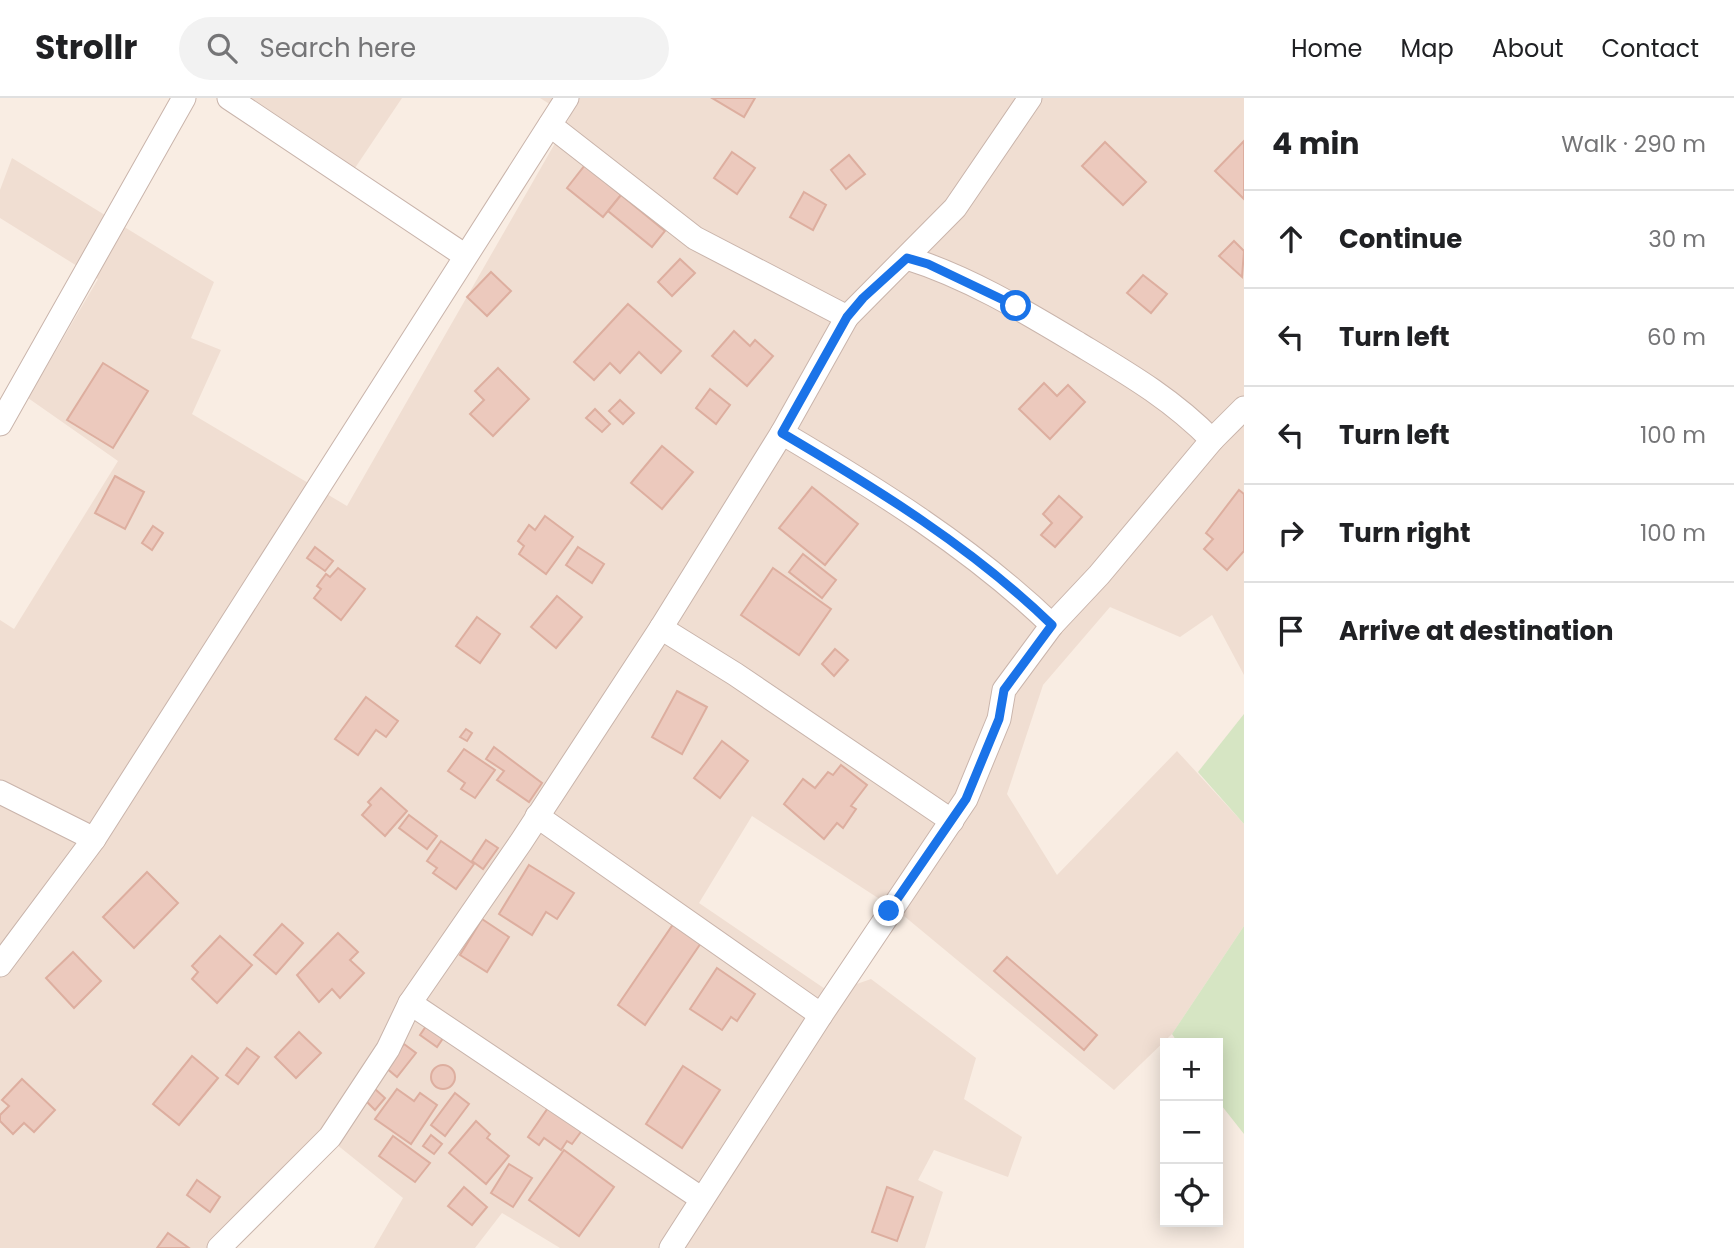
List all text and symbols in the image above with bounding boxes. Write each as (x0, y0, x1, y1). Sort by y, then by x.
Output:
search box (179, 17, 669, 80)
text: Strollr (35, 24, 137, 71)
icon: search (203, 29, 241, 67)
text: Search here (259, 30, 416, 66)
text: Home (1291, 32, 1363, 65)
text: Map (1401, 32, 1454, 65)
text: About (1492, 32, 1563, 65)
text: Contact (1601, 32, 1699, 65)
text: 4 min (1272, 122, 1360, 165)
text: Walk · 290 m (1561, 128, 1706, 160)
icon: ahead (1272, 220, 1310, 258)
text: Continue (1339, 221, 1462, 257)
text: 30 m (1648, 223, 1706, 255)
route start (1000, 290, 1031, 321)
icon: left (1272, 318, 1310, 356)
text: Turn left (1339, 319, 1450, 355)
text: 60 m (1647, 321, 1706, 353)
icon: left (1272, 416, 1310, 454)
text: Turn left (1339, 417, 1450, 453)
text: 100 m (1640, 419, 1706, 451)
icon: right (1272, 514, 1310, 552)
text: Turn right (1339, 515, 1471, 551)
text: 100 m (1640, 517, 1706, 549)
icon: arrive (1272, 612, 1310, 650)
text: Arrive at destination (1339, 613, 1614, 649)
route end (873, 895, 904, 926)
map controls (1160, 1038, 1223, 1227)
button: + (1160, 1038, 1223, 1101)
button: − (1160, 1101, 1223, 1164)
button: locate (1160, 1164, 1223, 1227)

